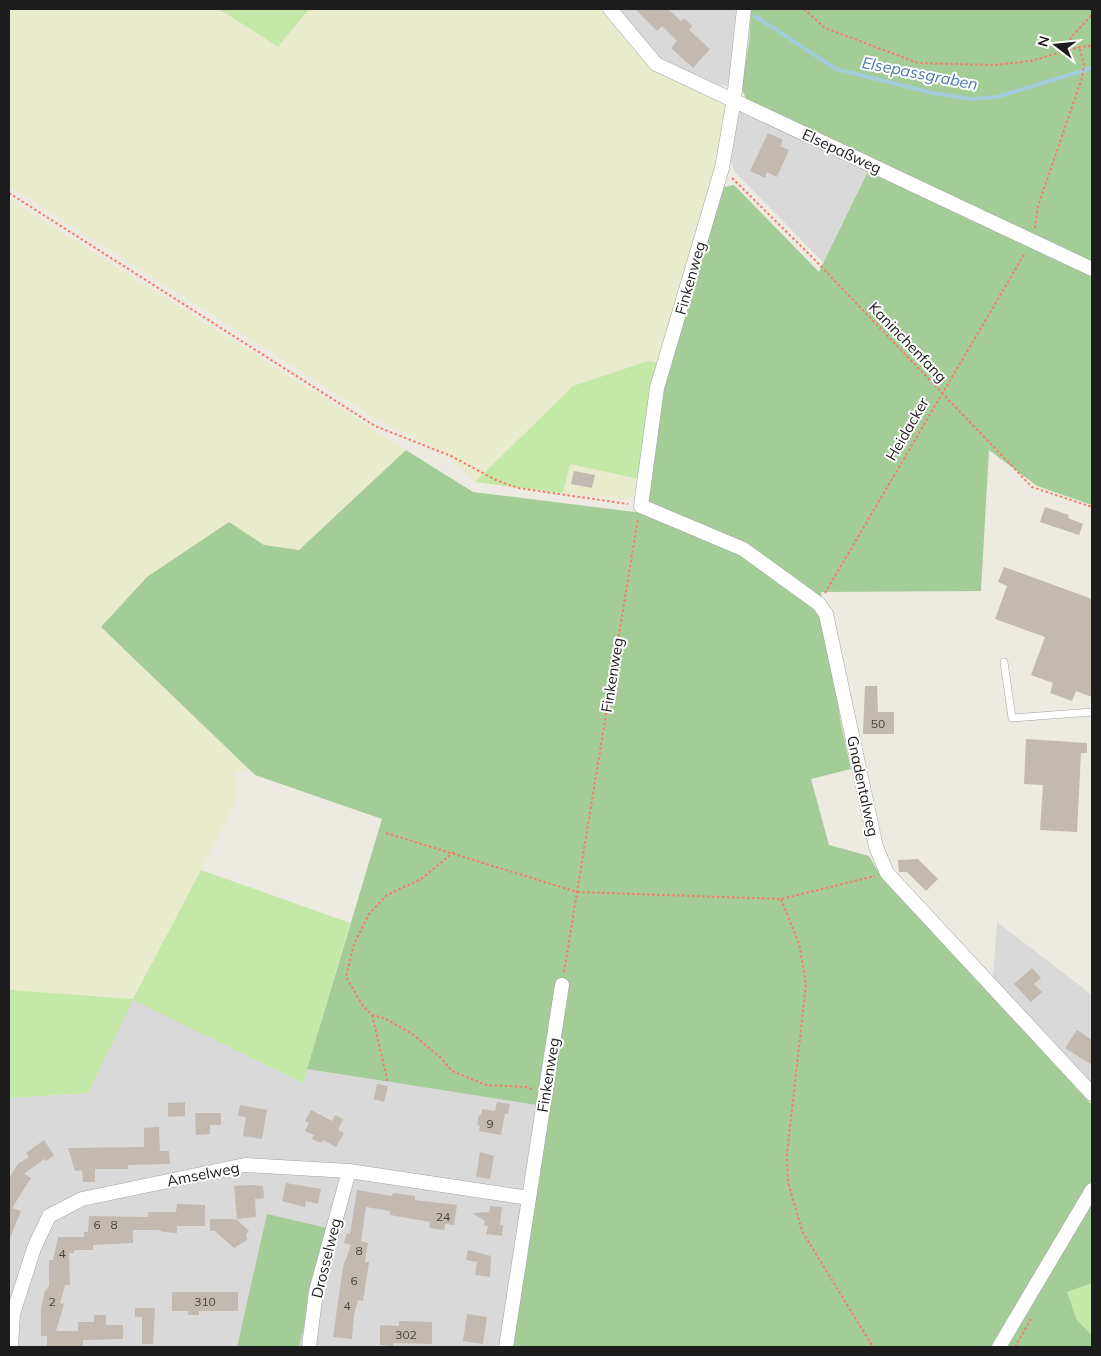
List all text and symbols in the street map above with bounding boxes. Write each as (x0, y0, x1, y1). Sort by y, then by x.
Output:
north arrow (1031, 20, 1081, 70)
text: N (1033, 34, 1054, 49)
water label: Elsepassgraben (860, 52, 980, 94)
street label: Elsepaßweg (799, 124, 885, 178)
street label: Finkenweg (670, 239, 710, 317)
street label: Kaninchenfang (865, 298, 951, 386)
street label: Heidacker (881, 394, 933, 464)
street label: Finkenweg (597, 636, 627, 714)
house number: 50 (871, 716, 885, 731)
street label: Gnadentalweg (843, 734, 883, 838)
street label: Finkenweg (533, 1036, 563, 1114)
house number: 9 (486, 1116, 494, 1131)
street label: Amselweg (165, 1158, 241, 1190)
house number: 24 (436, 1209, 450, 1224)
street label: Drosselweg (307, 1216, 345, 1300)
house number: 6 (93, 1217, 101, 1232)
house number: 8 (110, 1217, 118, 1232)
house number: 8 (355, 1243, 363, 1258)
house number: 4 (58, 1246, 66, 1261)
house number: 6 (350, 1273, 358, 1288)
house number: 2 (48, 1294, 56, 1309)
house number: 310 (194, 1294, 216, 1309)
house number: 4 (343, 1298, 351, 1313)
house number: 302 (395, 1327, 417, 1342)

